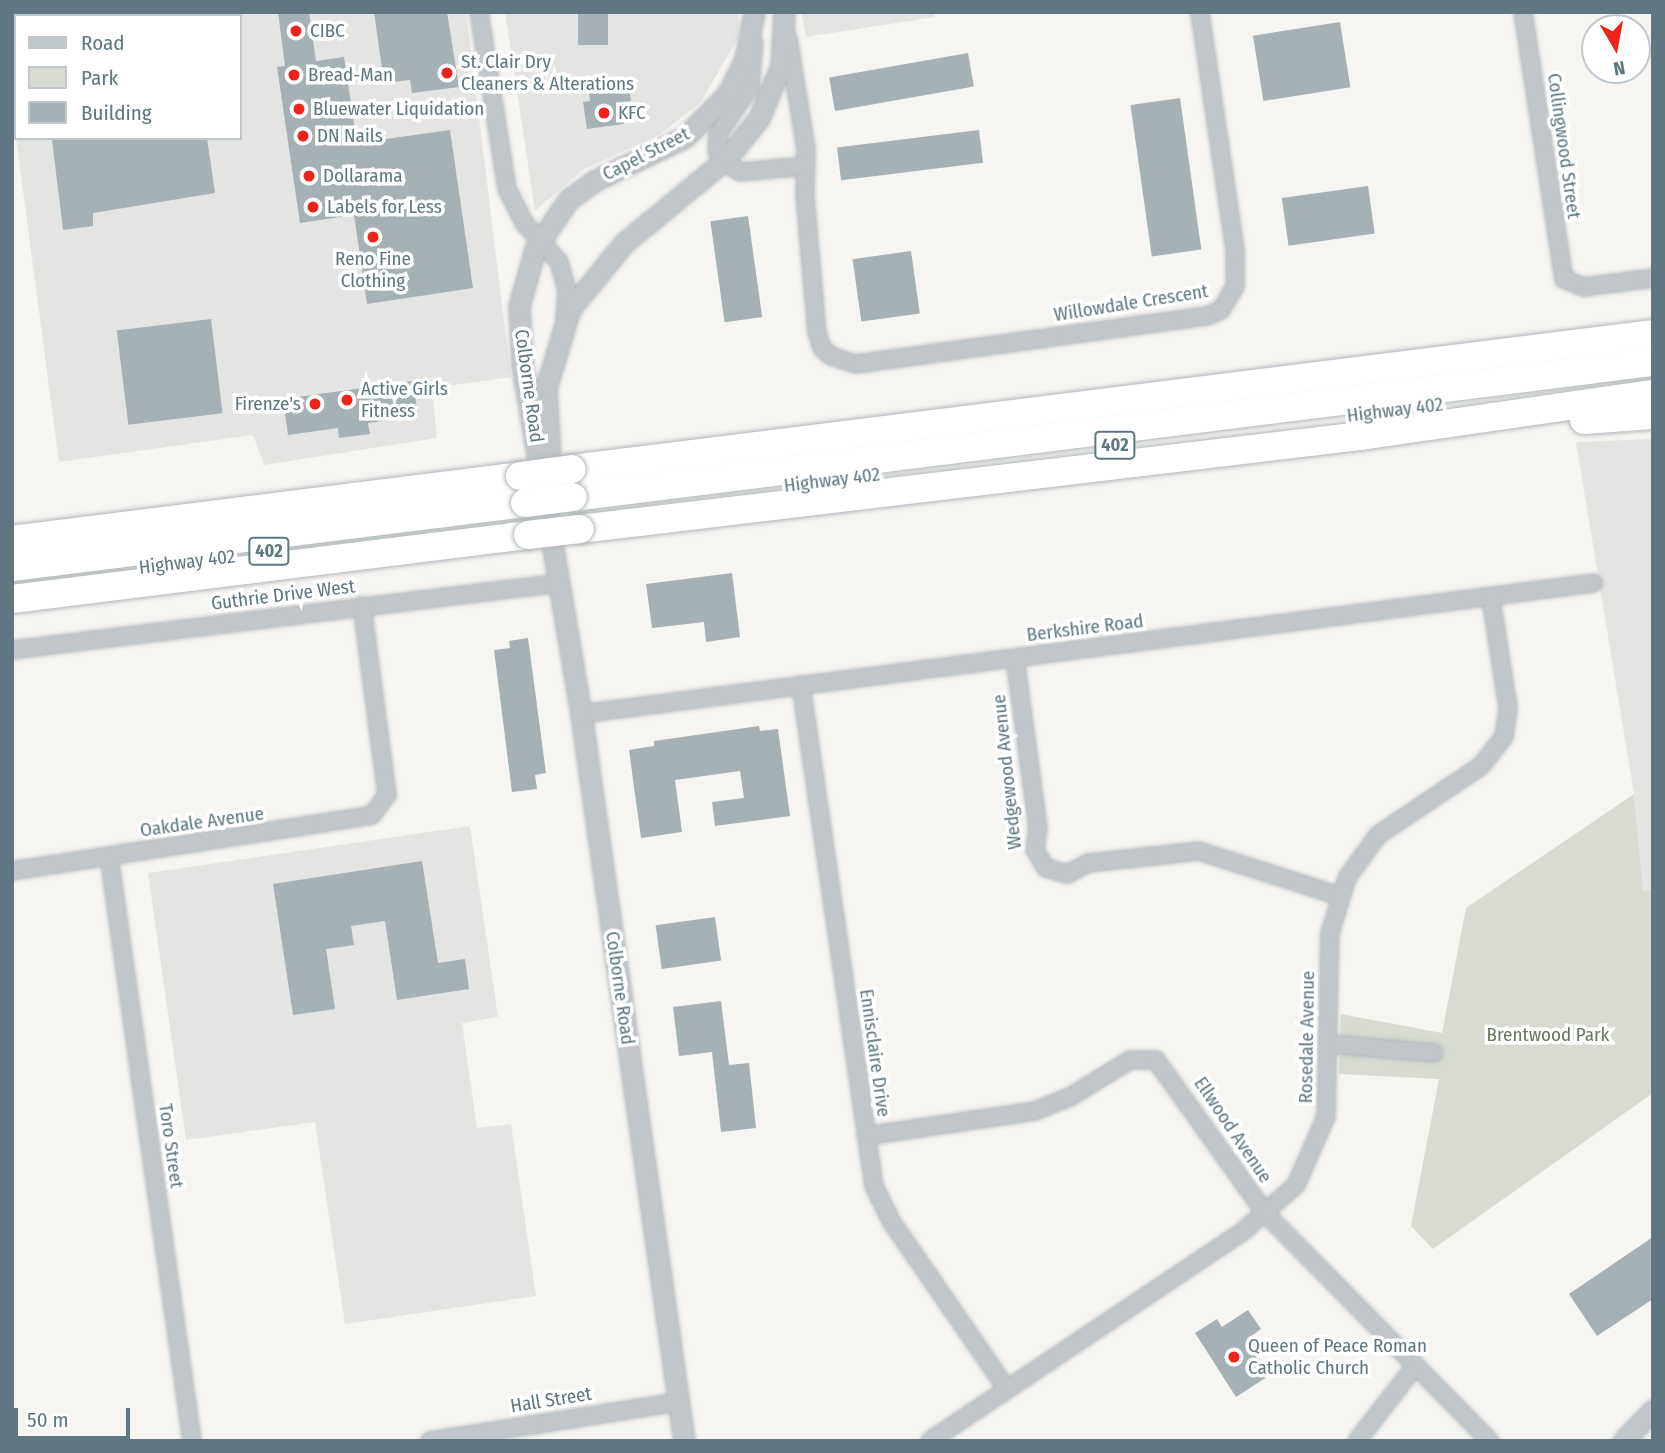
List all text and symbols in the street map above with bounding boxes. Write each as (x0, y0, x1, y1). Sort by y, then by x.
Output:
legend (14, 14, 242, 140)
north arrow (1581, 14, 1651, 84)
place label: CIBC (310, 20, 345, 42)
marker: CIBC (288, 23, 304, 39)
text: Road (81, 30, 125, 56)
place label: St. Clair Dry Cleaners & Alterations (461, 51, 634, 95)
text: N (1612, 56, 1627, 81)
place label: Bread-Man (308, 64, 393, 86)
text: Park (81, 65, 118, 91)
marker: St. Clair Dry Cleaners & Alterations (439, 65, 455, 81)
marker: Bread-Man (286, 67, 302, 83)
street label: Collingwood Street (1542, 72, 1586, 220)
place label: Bluewater Liquidation (313, 98, 484, 120)
text: Building (81, 100, 152, 126)
marker: Bluewater Liquidation (291, 101, 307, 117)
place label: KFC (618, 102, 646, 124)
marker: KFC (596, 105, 612, 121)
street label: Capel Street (599, 122, 693, 186)
place label: DN Nails (317, 125, 383, 147)
marker: DN Nails (295, 128, 311, 144)
place label: Dollarama (323, 165, 403, 187)
marker: Dollarama (301, 168, 317, 184)
place label: Labels for Less (327, 196, 442, 218)
marker: Labels for Less (305, 199, 321, 215)
marker: Reno Fine Clothing (365, 229, 381, 245)
place label: Reno Fine Clothing (335, 248, 411, 292)
street label: Willowdale Crescent (1052, 280, 1210, 326)
street label: Colborne Road (510, 328, 548, 444)
place label: Active Girls Fitness (361, 378, 448, 422)
marker: Active Girls Fitness (339, 392, 355, 408)
place label: Firenze's (235, 393, 301, 415)
street label: Highway 402 (1346, 393, 1444, 427)
marker: Firenze's (307, 396, 323, 412)
road number: 402 (1094, 430, 1136, 460)
street label: Highway 402 (783, 463, 881, 497)
road number: 402 (248, 536, 290, 566)
street label: Highway 402 (138, 545, 236, 579)
street label: Guthrie Drive West (210, 575, 356, 615)
street label: Berkshire Road (1025, 610, 1145, 646)
street label: Wedgewood Avenue (988, 693, 1026, 851)
street label: Oakdale Avenue (139, 802, 265, 842)
street label: Colborne Road (601, 930, 639, 1046)
street label: Rosedale Avenue (1294, 970, 1320, 1104)
street label: Ennisclaire Drive (855, 988, 895, 1118)
park label: Brentwood Park (1487, 1024, 1609, 1046)
street label: Ellwood Avenue (1189, 1073, 1277, 1187)
street label: Toro Street (154, 1102, 188, 1190)
place label: Queen of Peace Roman Catholic Church (1248, 1335, 1427, 1379)
marker: Queen of Peace Roman Catholic Church (1226, 1349, 1242, 1365)
street label: Hall Street (509, 1382, 593, 1418)
scale bar (18, 1394, 133, 1438)
text: 50 m (27, 1407, 69, 1433)

